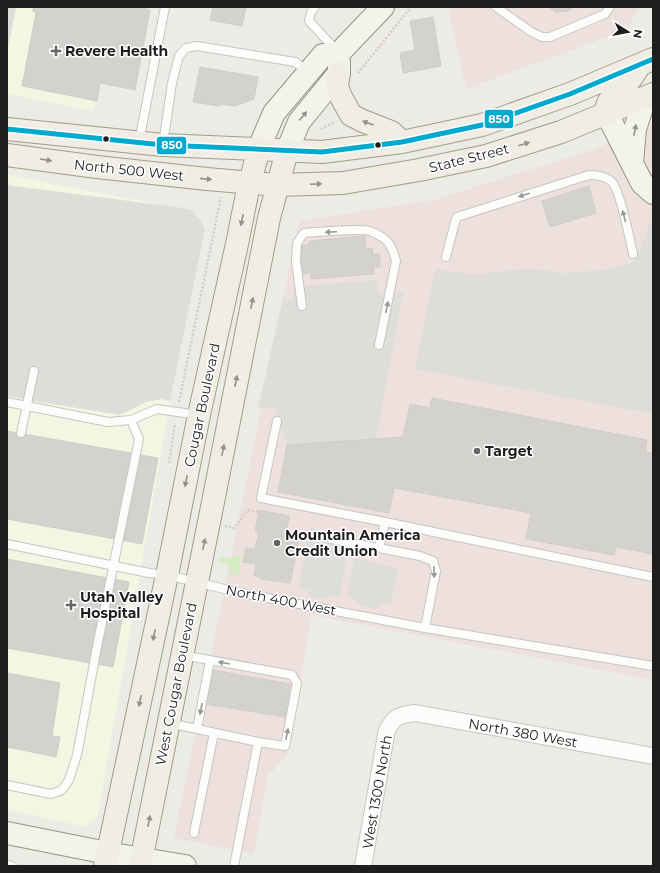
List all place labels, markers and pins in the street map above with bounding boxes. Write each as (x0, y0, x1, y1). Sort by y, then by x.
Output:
place label: Revere Health (65, 42, 168, 60)
marker: Revere Health (50, 45, 62, 57)
unlabelled marker (101, 134, 111, 144)
unlabelled marker (373, 140, 383, 150)
place label: Target (485, 442, 533, 460)
marker: Target (472, 446, 482, 456)
place label: Mountain America Credit Union (285, 526, 421, 560)
marker: Mountain America Credit Union (272, 538, 282, 548)
place label: Utah Valley Hospital (80, 588, 164, 622)
marker: Utah Valley Hospital (65, 599, 77, 611)

